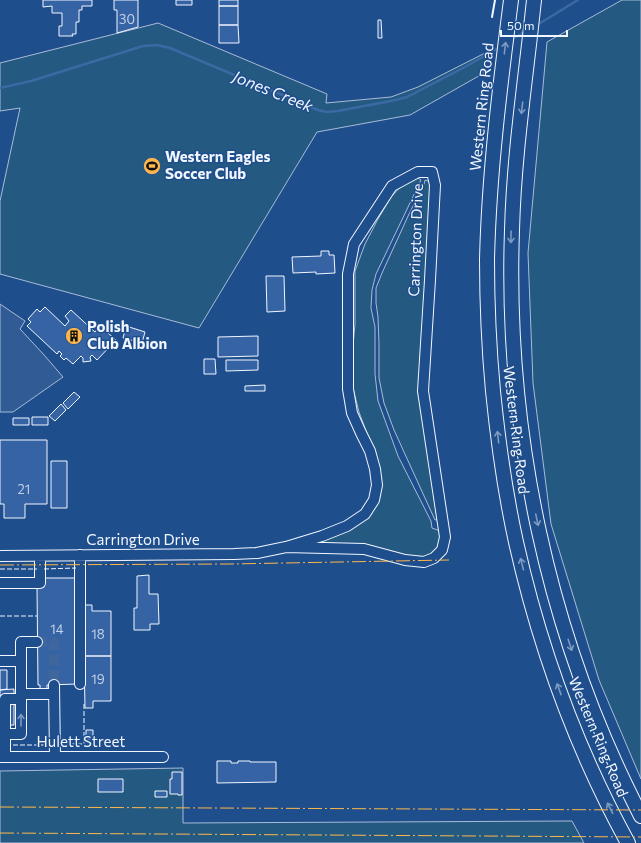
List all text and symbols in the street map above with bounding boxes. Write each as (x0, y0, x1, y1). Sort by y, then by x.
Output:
house number: 30 (119, 11, 135, 27)
scale bar (501, 12, 567, 38)
text: 50 m (507, 18, 535, 32)
street label: Western Ring Road (465, 42, 497, 172)
one-way arrow (501, 42, 509, 55)
water label: Jones Creek (228, 65, 316, 115)
one-way arrow (518, 101, 526, 114)
place label: Western Eagles Soccer Club (165, 147, 270, 182)
sports icon: Western Eagles Soccer Club (142, 156, 162, 176)
street label: Carrington Drive (404, 183, 426, 297)
one-way arrow (508, 230, 515, 243)
place label: Polish Club Albion (87, 317, 167, 352)
building icon: Polish Club Albion (64, 326, 84, 346)
street label: Western Ring Road (500, 365, 534, 495)
one-way arrow (494, 431, 502, 444)
house number: 21 (18, 481, 30, 497)
one-way arrow (533, 513, 541, 526)
street label: Carrington Drive (86, 530, 200, 548)
one-way arrow (517, 558, 525, 571)
house number: 14 (50, 621, 64, 637)
house number: 18 (91, 626, 105, 642)
one-way arrow (567, 639, 574, 652)
house number: 19 (91, 671, 105, 687)
street label: Western Ring Road (565, 674, 632, 799)
one-way arrow (555, 683, 563, 695)
one-way arrow (17, 714, 25, 727)
street label: Hulett Street (37, 732, 125, 750)
one-way arrow (606, 803, 613, 815)

